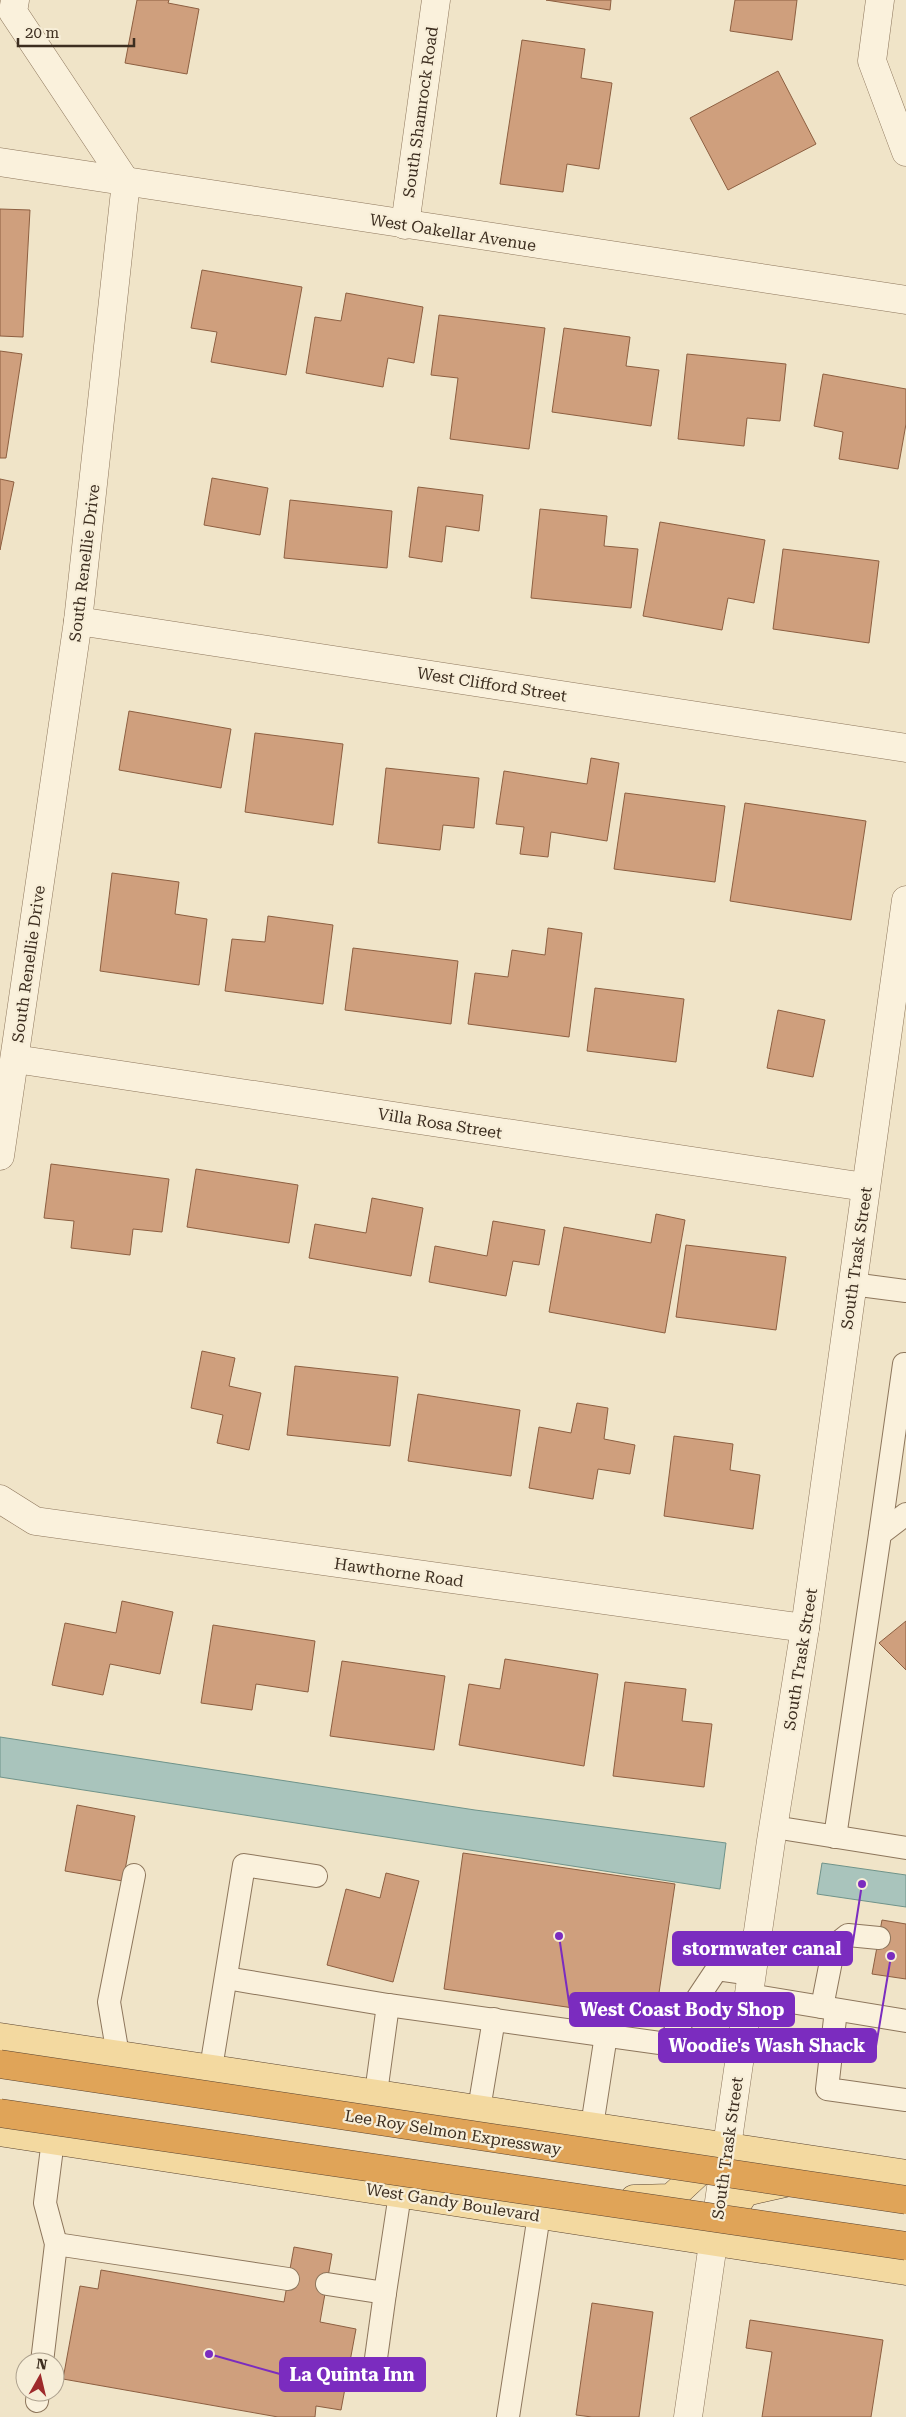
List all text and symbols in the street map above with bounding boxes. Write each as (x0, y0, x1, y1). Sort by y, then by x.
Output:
scale bar (18, 15, 134, 47)
text: 20 m (25, 24, 60, 42)
street label: South Shamrock Road (399, 25, 442, 199)
street label: West Oakellar Avenue (368, 210, 538, 255)
street label: South Renellie Drive (65, 483, 104, 643)
street label: West Clifford Street (416, 663, 568, 706)
street label: South Renellie Drive (8, 884, 49, 1044)
street label: Villa Rosa Street (376, 1104, 504, 1143)
street label: South Trask Street (837, 1186, 876, 1331)
street label: Hawthorne Road (333, 1554, 465, 1591)
street label: South Trask Street (780, 1587, 821, 1732)
callout: stormwater canal (673, 1932, 852, 1965)
text: stormwater canal (683, 1938, 842, 1959)
callout: West Coast Body Shop (570, 1993, 794, 2026)
text: West Coast Body Shop (580, 1999, 784, 2020)
callout: Woodie's Wash Shack (659, 2029, 876, 2062)
text: Woodie's Wash Shack (668, 2035, 866, 2056)
street label: South Trask Street (708, 2076, 747, 2221)
street label: Lee Roy Selmon Expressway (343, 2106, 563, 2159)
street label: West Gandy Boulevard (365, 2179, 541, 2226)
north arrow (15, 2352, 65, 2402)
text: N (35, 2355, 48, 2373)
callout: La Quinta Inn (280, 2358, 425, 2391)
text: La Quinta Inn (290, 2364, 414, 2385)

